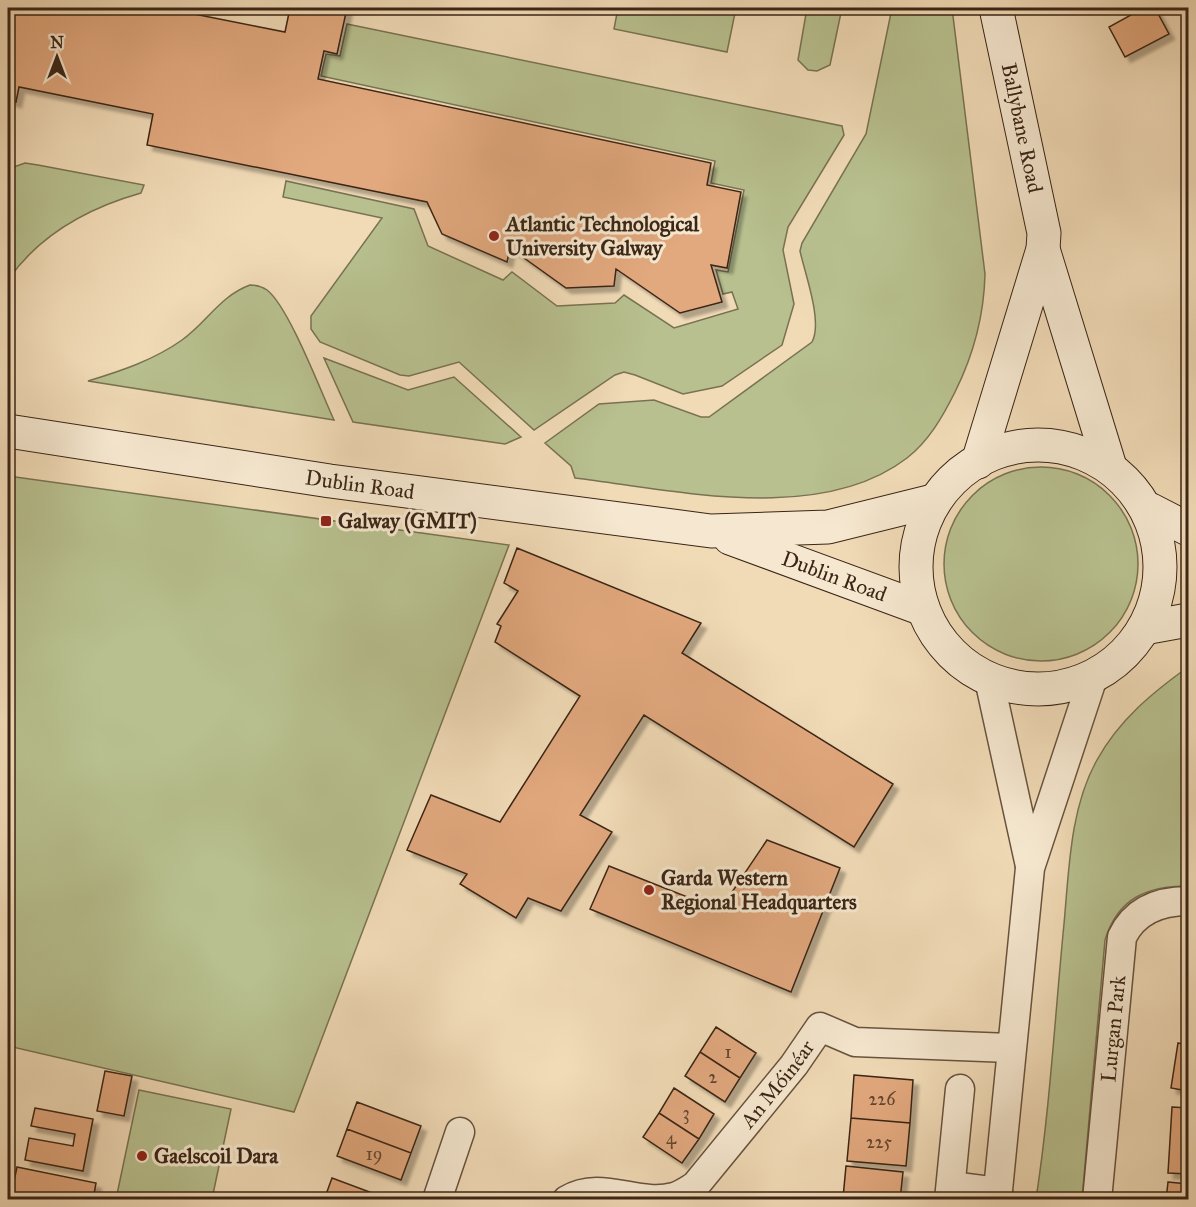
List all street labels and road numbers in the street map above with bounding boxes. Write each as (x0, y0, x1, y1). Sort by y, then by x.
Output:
street label: Ballybane Road (996, 61, 1049, 196)
street label: Dublin Road (303, 464, 417, 505)
street label: Dublin Road (778, 545, 891, 608)
street label: Lurgan Park (1095, 974, 1131, 1083)
street label: An Móinéar (734, 1035, 820, 1134)

